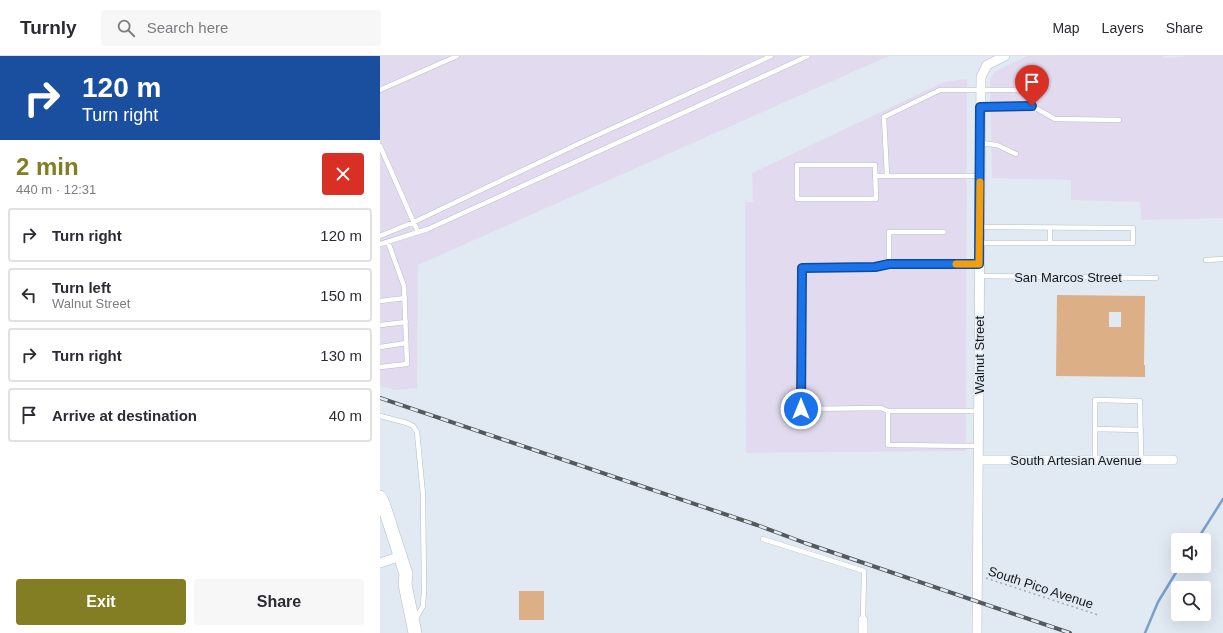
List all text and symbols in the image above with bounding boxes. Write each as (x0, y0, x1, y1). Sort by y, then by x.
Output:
search box (101, 10, 381, 46)
text: Turnly (20, 17, 77, 38)
icon: search (115, 17, 137, 39)
text: Search here (147, 19, 228, 36)
text: Map (1052, 20, 1080, 36)
text: Layers (1102, 20, 1144, 36)
text: Share (1166, 20, 1203, 36)
pin (1015, 65, 1049, 106)
icon: arrive (1021, 71, 1043, 93)
icon: right (16, 72, 68, 124)
text: 120 m (82, 72, 161, 103)
text: Turn right (82, 105, 158, 125)
text: 2 min (16, 153, 79, 180)
button: close (322, 153, 364, 195)
text: 440 m · 12:31 (16, 182, 96, 197)
icon: right (18, 224, 40, 246)
text: Turn right (52, 227, 122, 244)
text: 120 m (320, 227, 362, 244)
street label: San Marcos Street (1014, 270, 1122, 285)
text: Turn left (52, 279, 111, 296)
icon: left (18, 284, 40, 306)
text: 150 m (320, 287, 362, 304)
text: Walnut Street (52, 296, 130, 311)
street label: Walnut Street (972, 315, 987, 394)
icon: right (18, 344, 40, 366)
text: Turn right (52, 347, 122, 364)
text: 130 m (320, 347, 362, 364)
position arrow (780, 388, 822, 430)
icon: arrive (18, 404, 40, 426)
text: Arrive at destination (52, 407, 197, 424)
text: 40 m (329, 407, 362, 424)
street label: South Artesian Avenue (1010, 453, 1142, 468)
map controls (1171, 533, 1211, 621)
button: sound (1171, 533, 1211, 573)
street label: South Pico Avenue (986, 563, 1095, 612)
button: Exit (16, 579, 186, 625)
button: Share (194, 579, 364, 625)
button: search (1171, 581, 1211, 621)

